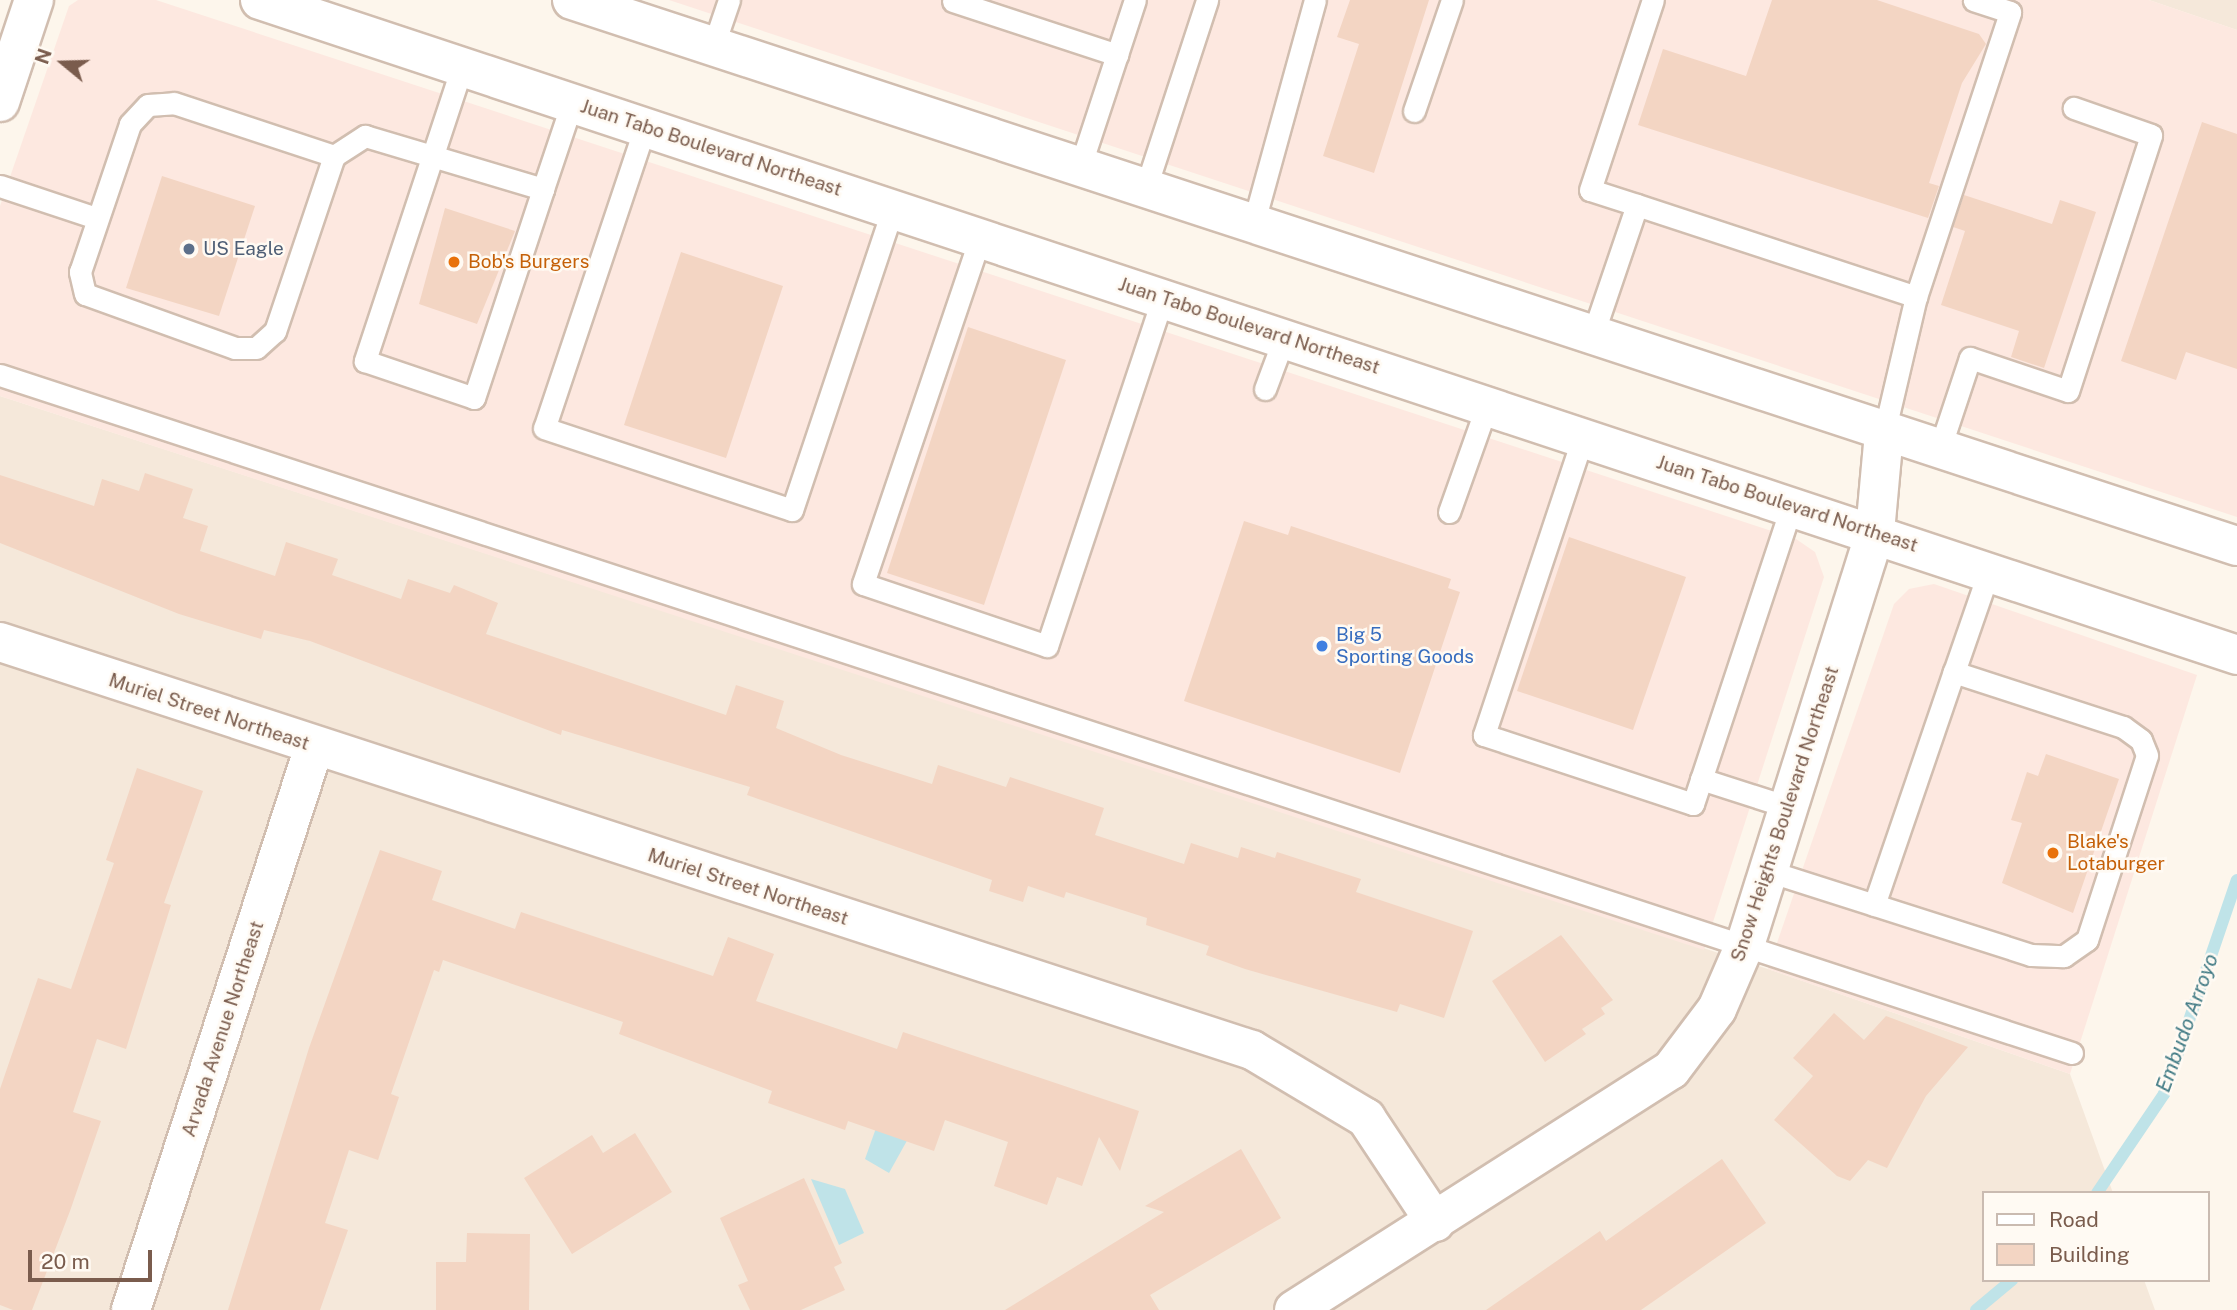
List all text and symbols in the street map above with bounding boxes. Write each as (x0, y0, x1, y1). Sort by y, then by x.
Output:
north arrow (28, 28, 98, 98)
text: N (30, 46, 56, 67)
street label: Juan Tabo Boulevard Northeast (577, 95, 845, 201)
place label: US Eagle (203, 238, 284, 260)
marker: US Eagle (181, 241, 197, 257)
place label: Bob's Burgers (468, 251, 589, 273)
marker: Bob's Burgers (446, 254, 462, 270)
street label: Juan Tabo Boulevard Northeast (1115, 273, 1383, 379)
street label: Juan Tabo Boulevard Northeast (1653, 451, 1921, 557)
place label: Big 5 Sporting Goods (1336, 624, 1474, 668)
marker: Big 5 Sporting Goods (1314, 638, 1330, 654)
street label: Snow Heights Boulevard Northeast (1726, 663, 1844, 965)
street label: Muriel Street Northeast (106, 669, 312, 755)
place label: Blake's Lotaburger (2067, 831, 2165, 875)
street label: Muriel Street Northeast (645, 844, 851, 930)
marker: Blake's Lotaburger (2045, 845, 2061, 861)
street label: Arvada Avenue Northeast (177, 918, 269, 1140)
water label: Embudo Arroyo (2150, 950, 2224, 1096)
legend (1982, 1191, 2209, 1282)
text: Road (2049, 1207, 2099, 1232)
scale bar (32, 1236, 156, 1280)
text: Building (2049, 1242, 2130, 1267)
text: 20 m (41, 1249, 90, 1274)

